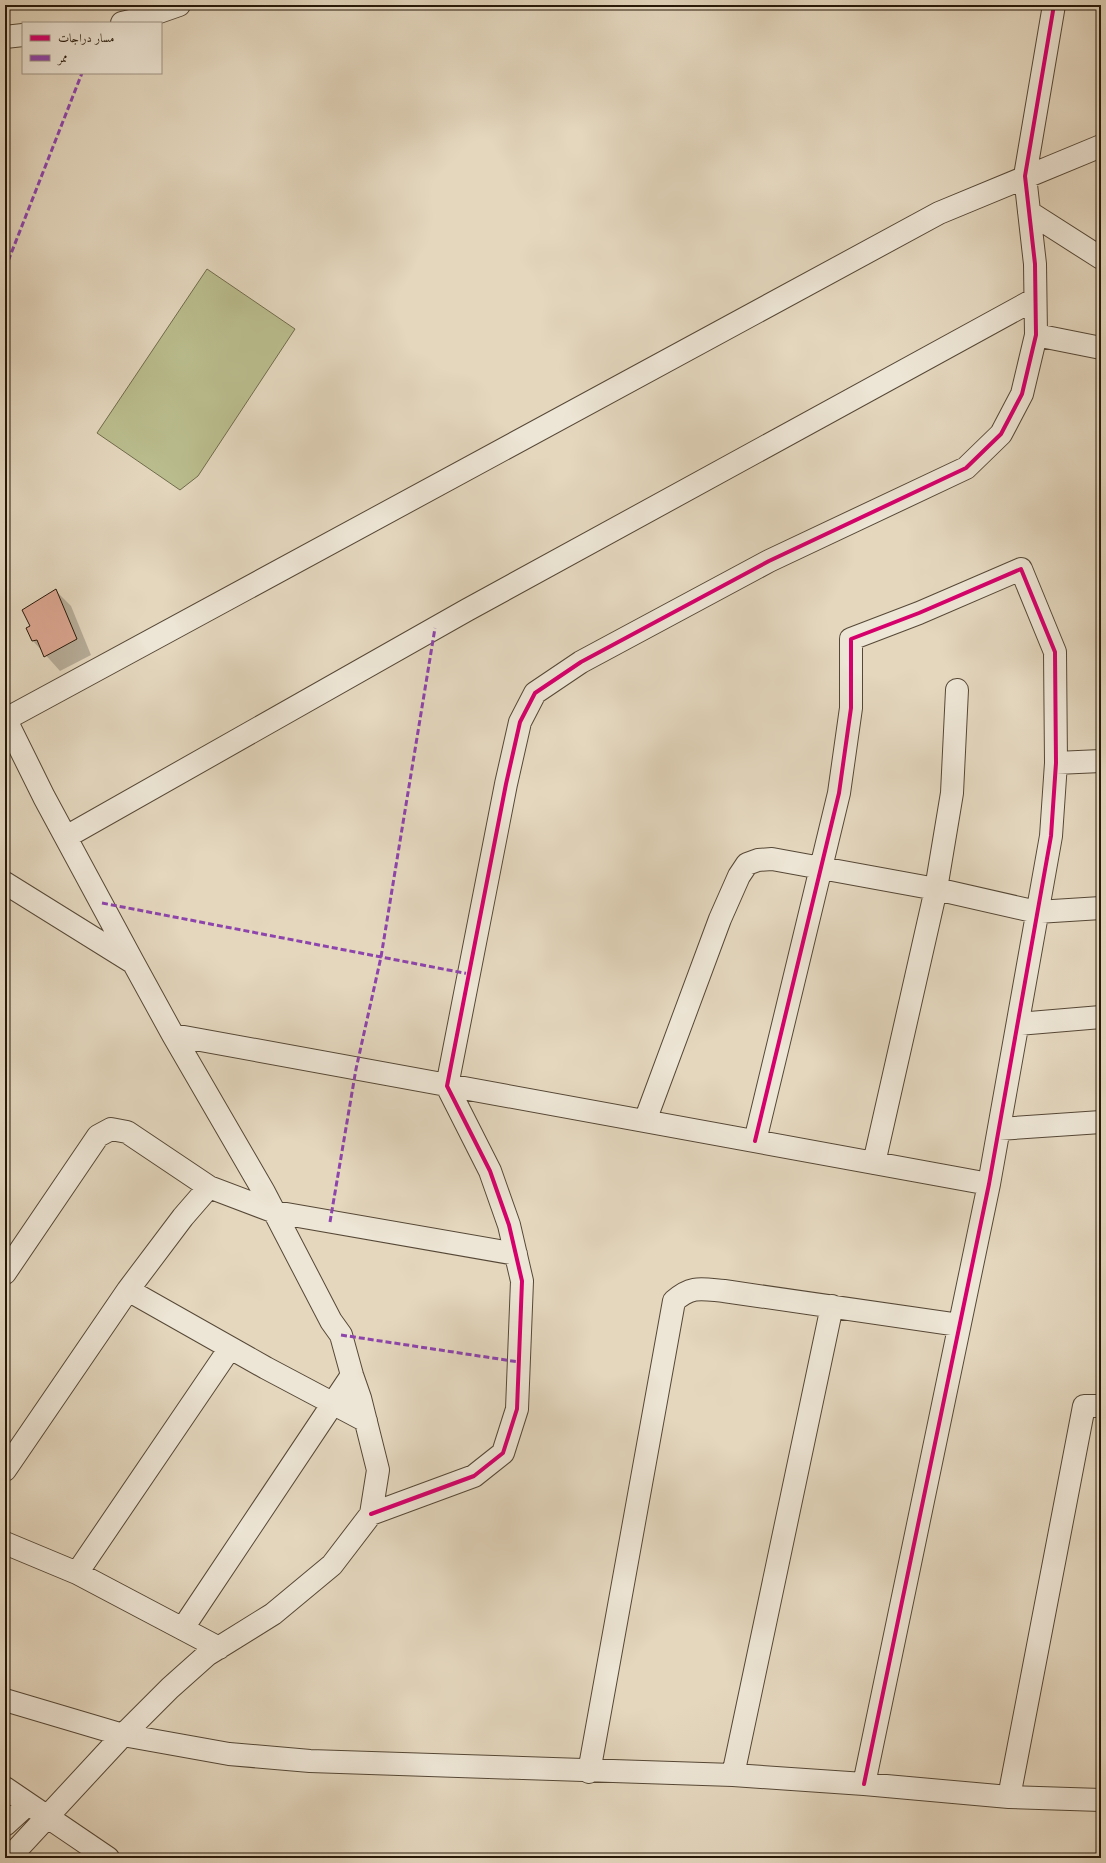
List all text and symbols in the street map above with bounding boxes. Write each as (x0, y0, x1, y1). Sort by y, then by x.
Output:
legend (22, 22, 162, 74)
text: مسار دراجات (58, 33, 114, 45)
text: ممر (56, 53, 68, 66)

